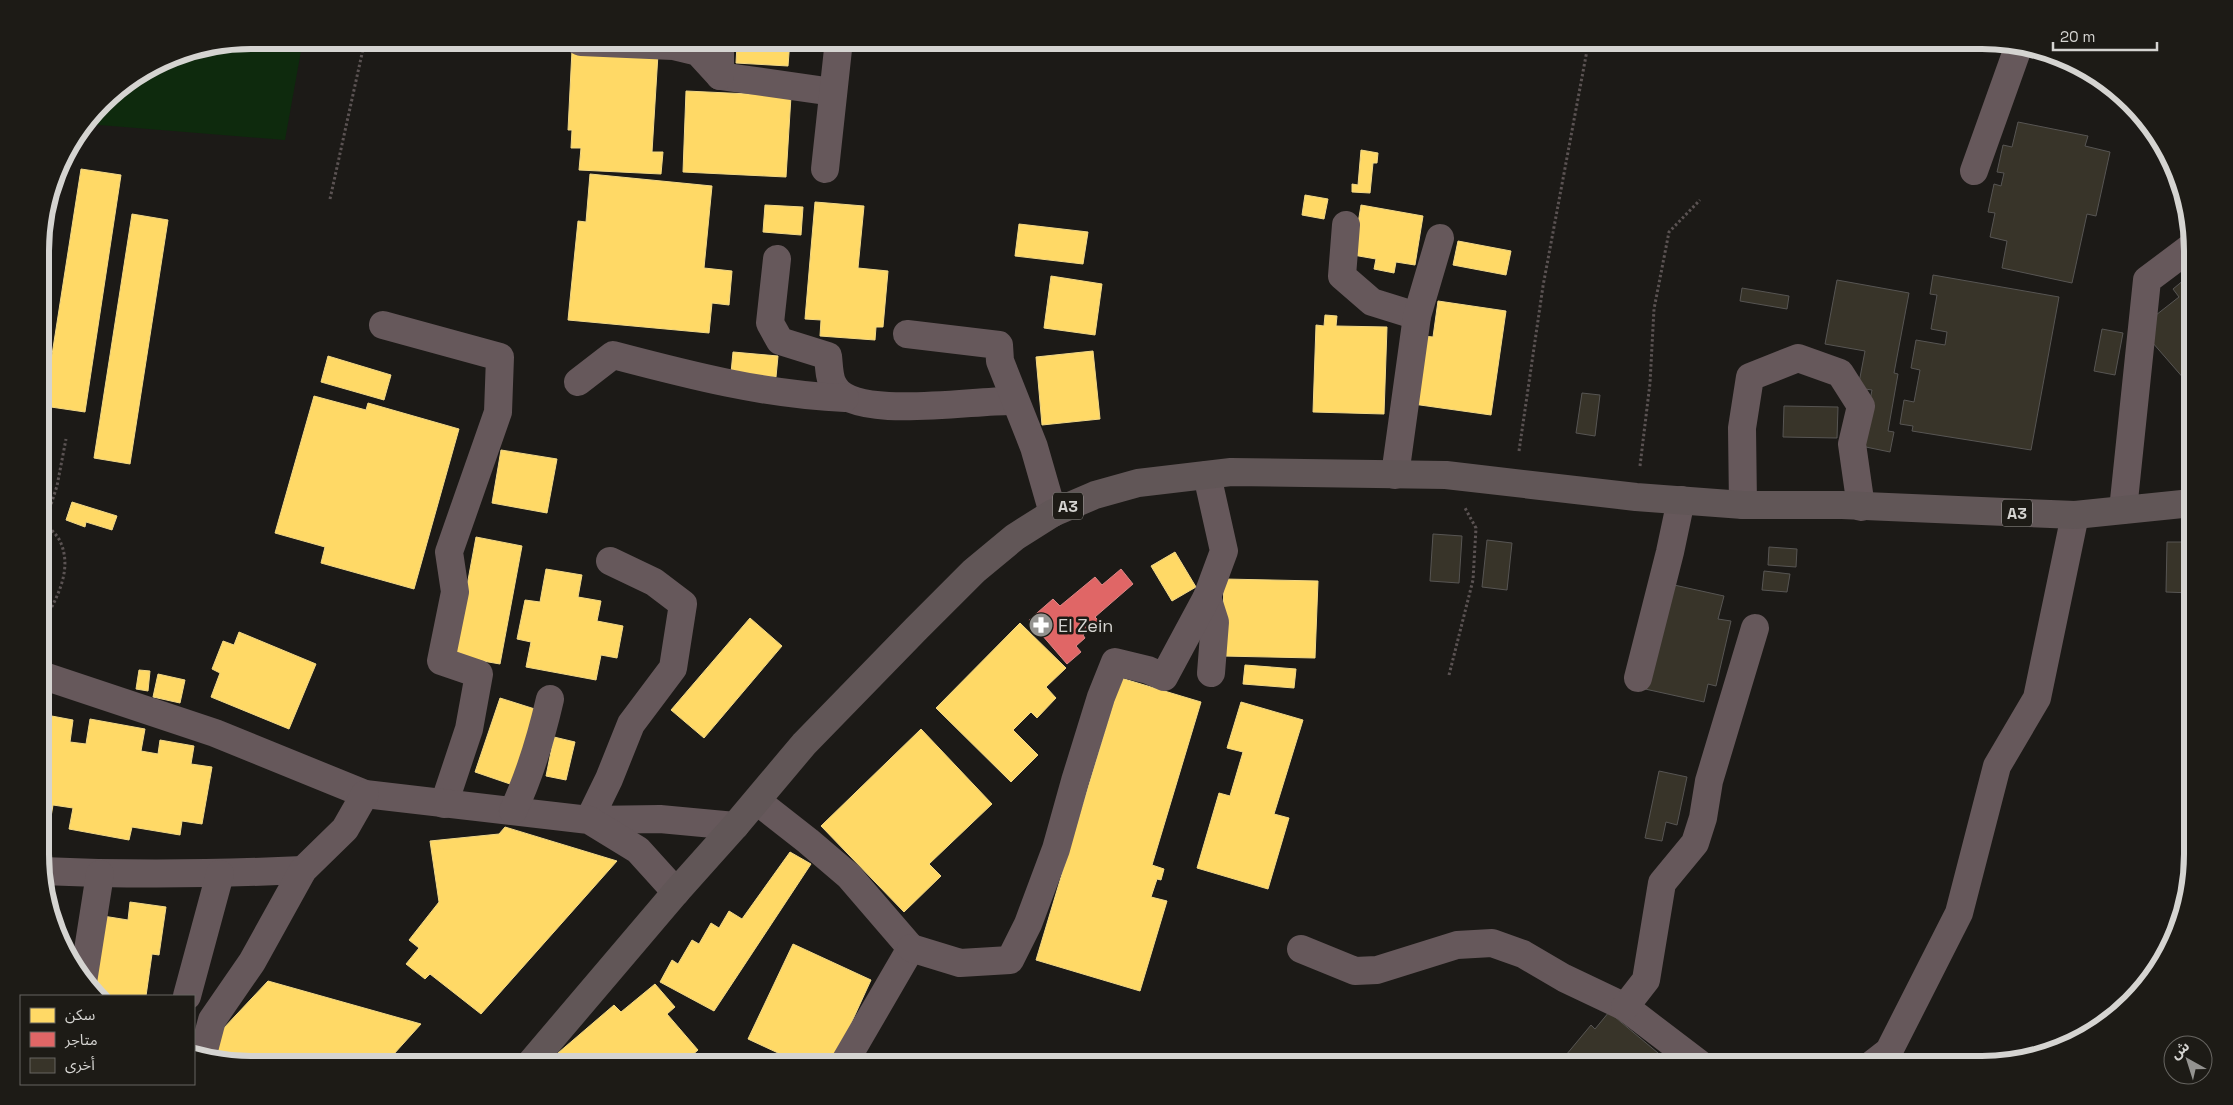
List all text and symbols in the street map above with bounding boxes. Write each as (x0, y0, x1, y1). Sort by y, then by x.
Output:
scale bar (2053, 20, 2157, 52)
text: 20 m (2060, 27, 2095, 46)
road number: A3 (1053, 492, 1083, 520)
road number: A3 (2002, 499, 2032, 526)
pharmacy icon: El Zein (1028, 612, 1054, 638)
place label: El Zein (1058, 614, 1113, 637)
legend (20, 995, 195, 1085)
text: سكن (65, 1005, 96, 1024)
text: متاجر (64, 1030, 98, 1049)
north arrow (2163, 1035, 2213, 1085)
text: ش (2167, 1037, 2193, 1063)
text: أخرى (65, 1055, 95, 1074)

